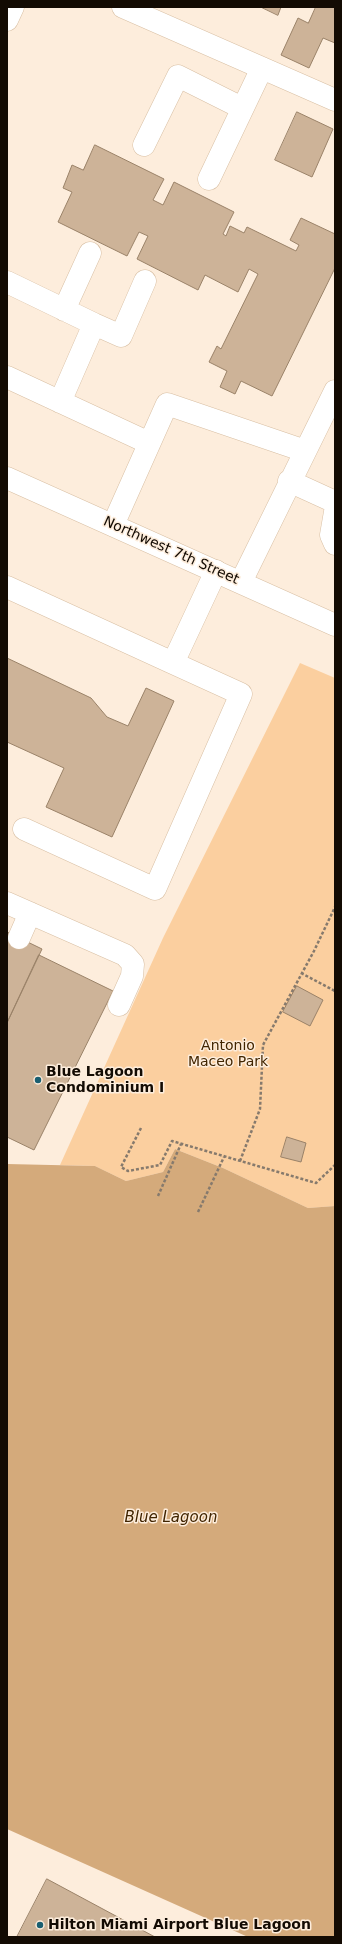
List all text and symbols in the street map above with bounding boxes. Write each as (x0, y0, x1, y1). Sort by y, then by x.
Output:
street label: Northwest 7th Street (101, 513, 241, 589)
park label: Antonio Maceo Park (188, 1038, 268, 1070)
place label: Blue Lagoon Condominium I (46, 1064, 164, 1096)
marker: Blue Lagoon Condominium I (33, 1075, 43, 1085)
water label: Blue Lagoon (125, 1509, 217, 1527)
place label: Hilton Miami Airport Blue Lagoon (48, 1917, 311, 1933)
marker: Hilton Miami Airport Blue Lagoon (35, 1920, 45, 1930)

